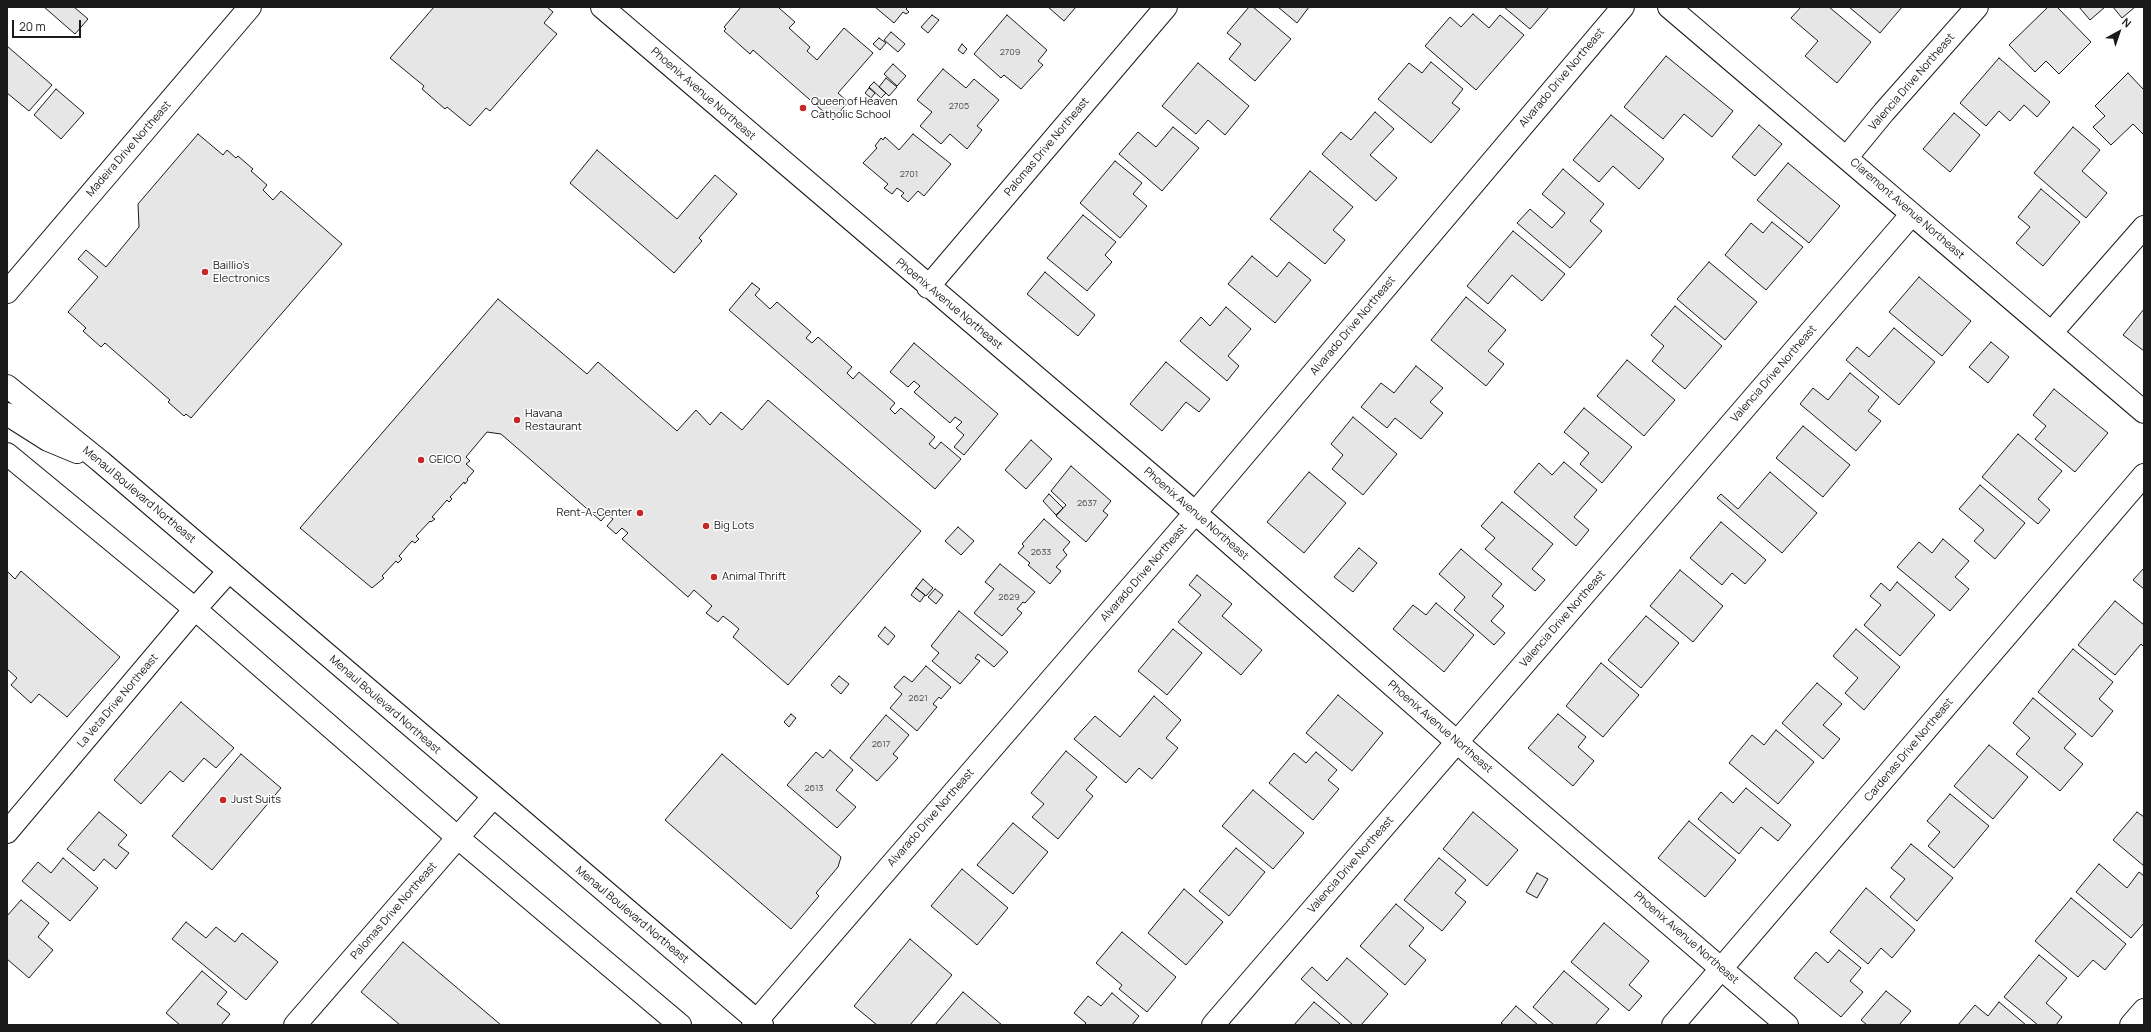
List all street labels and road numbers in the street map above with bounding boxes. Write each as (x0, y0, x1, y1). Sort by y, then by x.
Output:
street label: Alvarado Drive Northeast (1517, 26, 1607, 130)
street label: Valencia Drive Northeast (1866, 31, 1958, 133)
street label: Phoenix Avenue Northeast (648, 45, 758, 143)
street label: Palomas Drive Northeast (1002, 95, 1092, 199)
street label: Madeira Drive Northeast (84, 98, 174, 200)
street label: Claremont Avenue Northeast (1847, 156, 1967, 262)
street label: Phoenix Avenue Northeast (893, 256, 1005, 352)
street label: Alvarado Drive Northeast (1308, 274, 1398, 378)
street label: Valencia Drive Northeast (1728, 323, 1820, 425)
street label: Menaul Boulevard Northeast (80, 444, 198, 546)
street label: Phoenix Avenue Northeast (1141, 465, 1251, 563)
street label: Alvarado Drive Northeast (1098, 521, 1190, 625)
street label: Valencia Drive Northeast (1517, 568, 1609, 670)
street label: La Veta Drive Northeast (75, 651, 161, 751)
street label: Menaul Boulevard Northeast (327, 653, 443, 757)
street label: Phoenix Avenue Northeast (1385, 678, 1495, 776)
street label: Cardenas Drive Northeast (1862, 696, 1956, 804)
street label: Alvarado Drive Northeast (885, 766, 977, 870)
street label: Valencia Drive Northeast (1305, 814, 1397, 916)
street label: Palomas Drive Northeast (348, 860, 440, 962)
street label: Menaul Boulevard Northeast (573, 864, 691, 966)
street label: Phoenix Avenue Northeast (1631, 889, 1741, 987)

